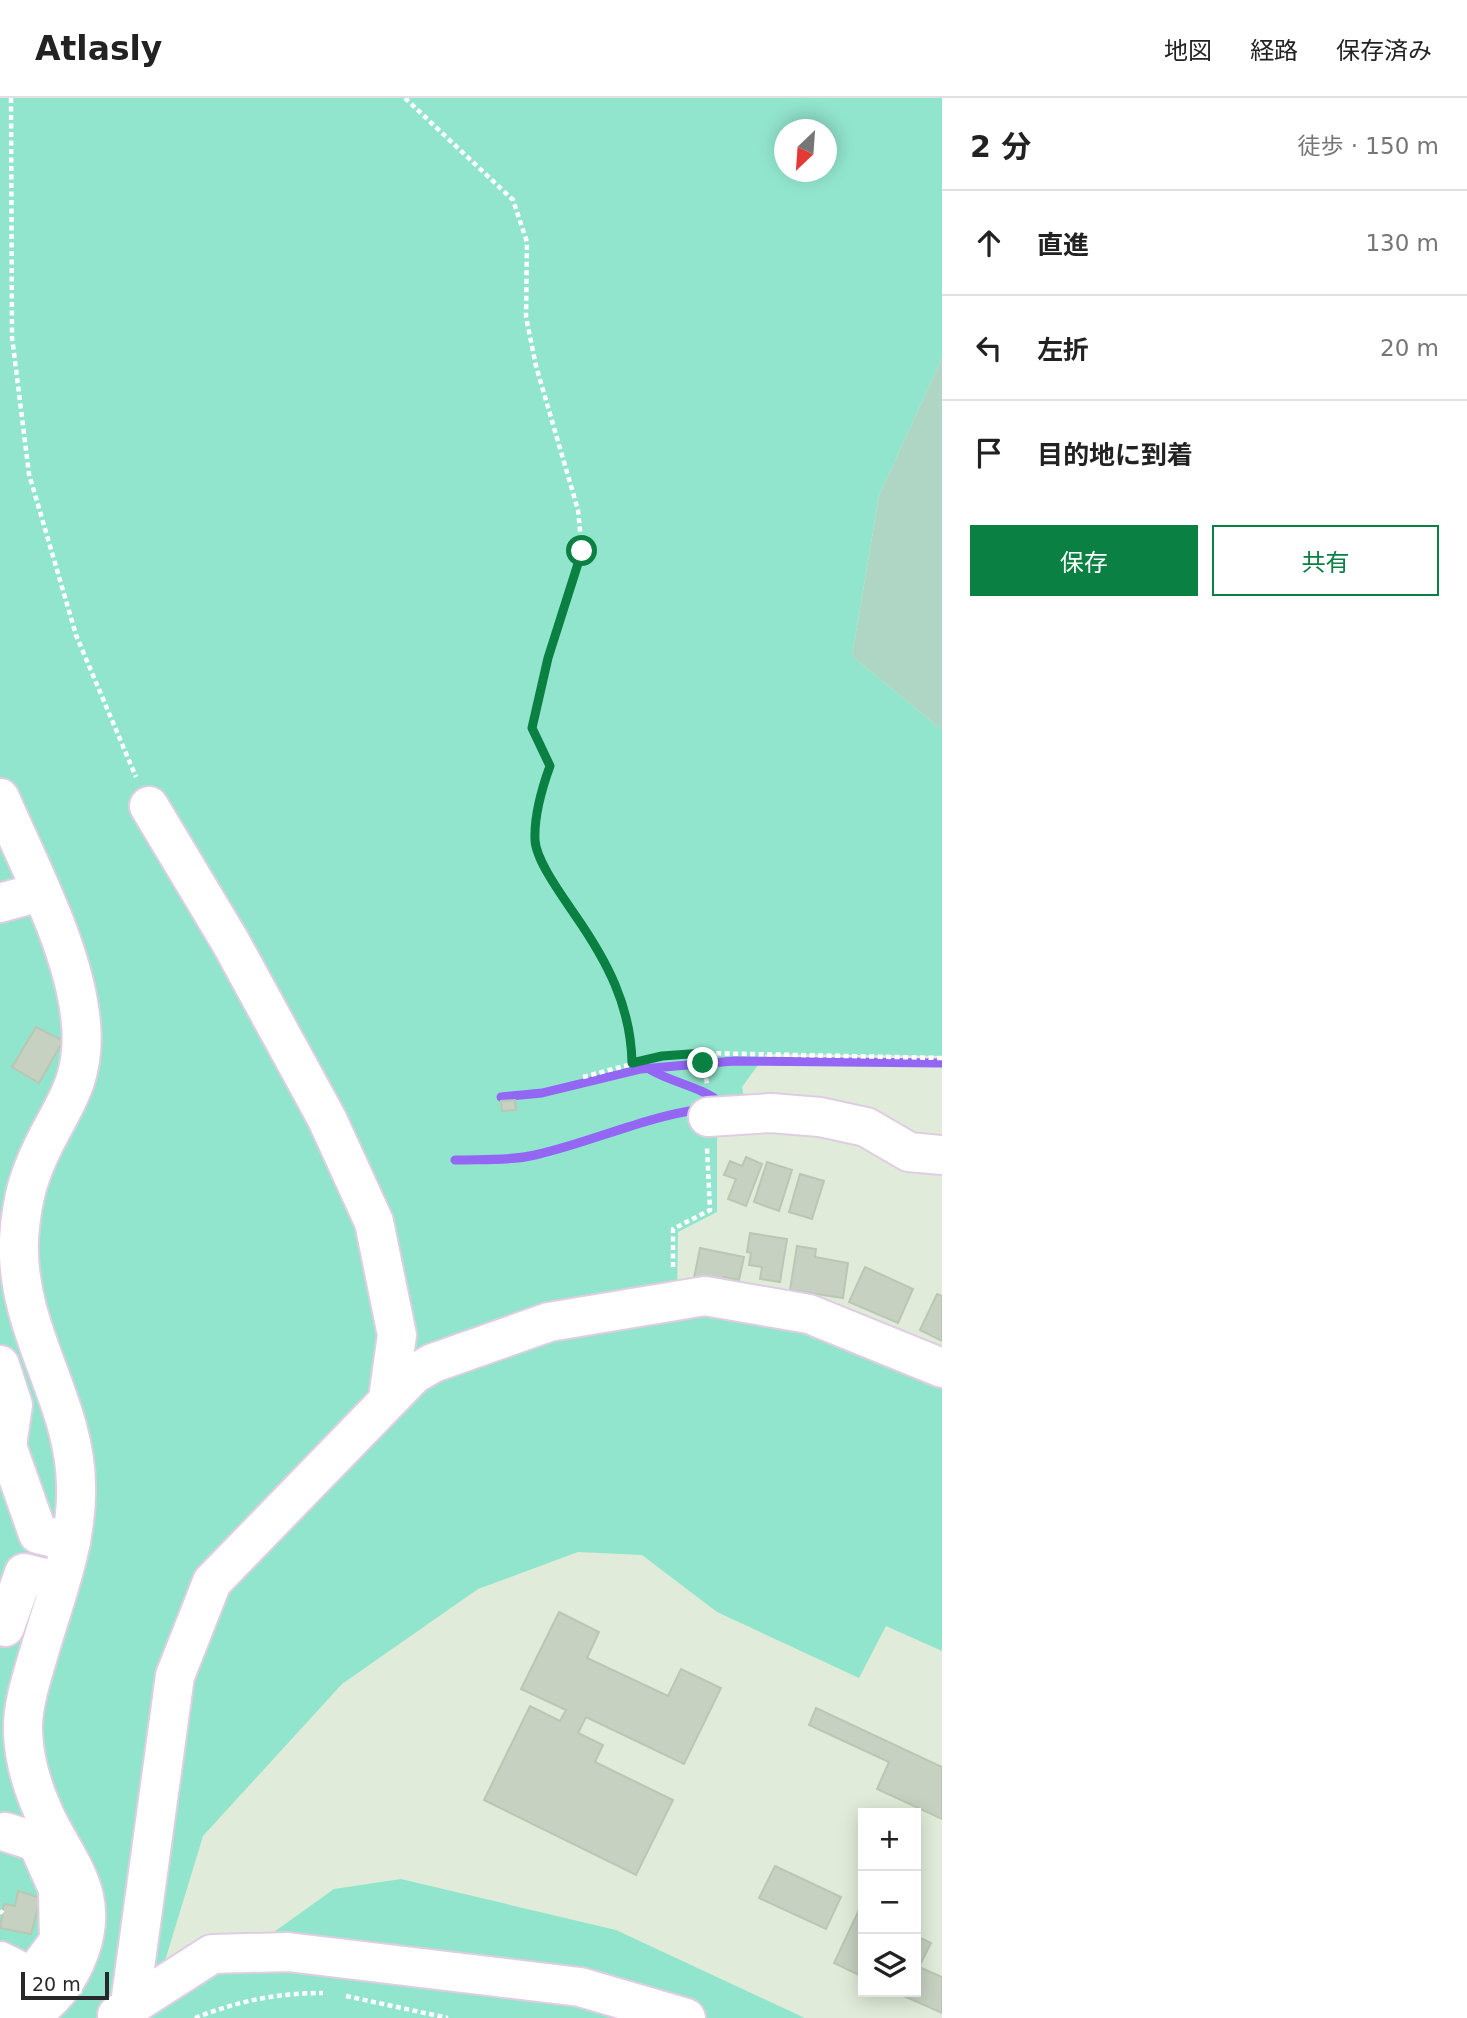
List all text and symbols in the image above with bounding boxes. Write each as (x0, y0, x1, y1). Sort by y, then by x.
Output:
text: Atlasly (35, 29, 162, 68)
text: 地図 (1164, 37, 1212, 65)
text: 経路 (1250, 37, 1298, 65)
text: 保存済み (1336, 37, 1432, 65)
north arrow (774, 119, 837, 182)
text: 2 分 (970, 129, 1031, 164)
text: 徒歩 · 150 m (1297, 133, 1439, 159)
icon: ahead (970, 224, 1008, 262)
text: 直進 (1037, 230, 1089, 260)
text: 130 m (1365, 230, 1439, 256)
icon: left (970, 329, 1008, 367)
text: 左折 (1037, 335, 1089, 365)
text: 20 m (1380, 335, 1439, 361)
icon: arrive (970, 434, 1008, 472)
text: 目的地に到着 (1037, 440, 1193, 470)
button: 保存 (970, 525, 1198, 596)
button: 共有 (1212, 525, 1439, 596)
route start (566, 535, 597, 566)
route end (687, 1047, 718, 1078)
map controls (858, 1808, 921, 1997)
button: + (858, 1808, 921, 1871)
button: − (858, 1871, 921, 1934)
button: layers (858, 1934, 921, 1997)
scale bar (21, 1969, 108, 2001)
text: 20 m (32, 1973, 81, 1995)

